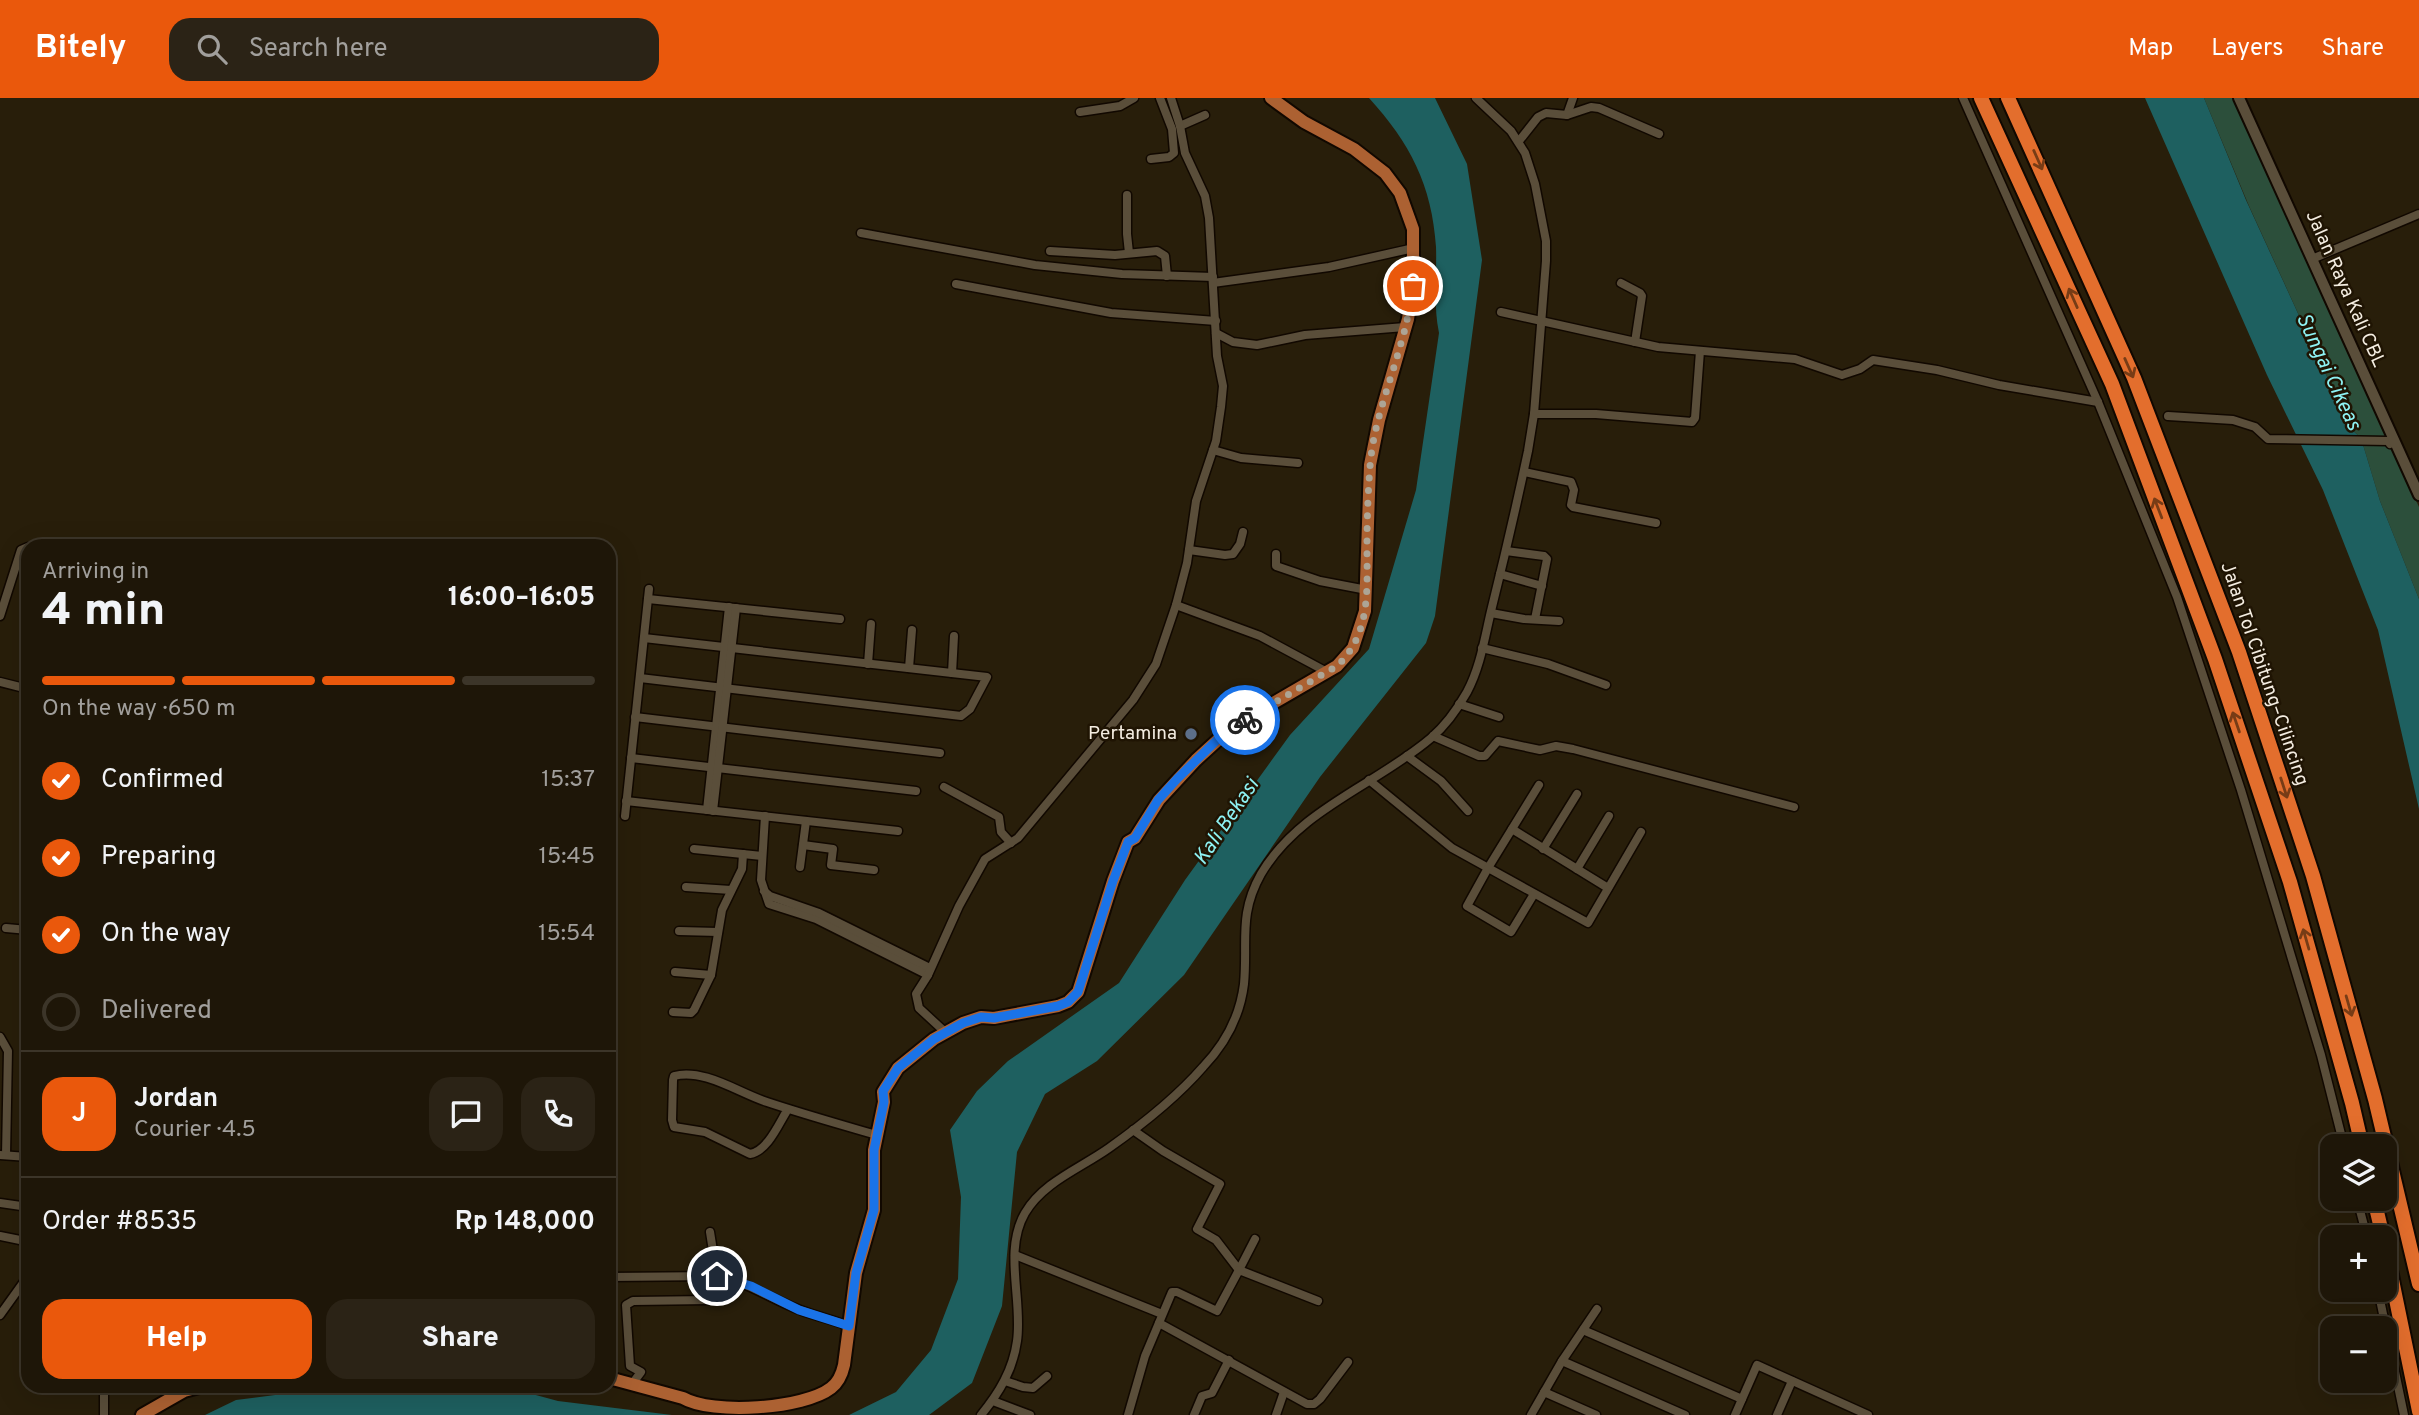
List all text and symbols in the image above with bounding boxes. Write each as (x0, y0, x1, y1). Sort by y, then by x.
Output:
search box (169, 18, 659, 81)
text: Bitely (35, 28, 127, 70)
icon: search (193, 30, 231, 68)
text: Search here (249, 33, 388, 66)
text: Map (2128, 34, 2173, 64)
text: Layers (2211, 34, 2283, 64)
text: Share (2321, 34, 2384, 64)
one-way arrow (2032, 148, 2045, 170)
street label: Jalan Raya Kali CBL (2300, 207, 2390, 371)
pin (1383, 256, 1443, 316)
icon: bag (1394, 267, 1432, 305)
one-way arrow (2066, 287, 2079, 309)
water label: Sungai Cikeas (2289, 309, 2367, 435)
one-way arrow (2124, 357, 2137, 378)
one-way arrow (2151, 498, 2164, 520)
text: Arriving in (42, 558, 149, 587)
street label: Jalan Tol Cibitung–Cilincing (2214, 559, 2314, 789)
text: 16:00–16:05 (448, 582, 595, 615)
text: 4 min (42, 583, 166, 642)
courier (1210, 685, 1280, 755)
text: On the way · 650 m (42, 695, 235, 724)
icon: bike (1226, 701, 1264, 739)
one-way arrow (2229, 711, 2242, 733)
place label: Pertamina (1088, 722, 1177, 746)
marker: Pertamina (1183, 726, 1199, 742)
icon: check (42, 762, 80, 800)
text: Confirmed (101, 764, 224, 797)
text: 15:37 (541, 766, 595, 795)
water label: Kali Bekasi (1188, 772, 1267, 870)
one-way arrow (2279, 777, 2291, 799)
icon: check (42, 839, 80, 877)
text: Preparing (101, 841, 216, 874)
text: 15:45 (538, 843, 595, 872)
icon: check (42, 916, 80, 954)
text: On the way (101, 918, 231, 951)
text: 15:54 (538, 920, 595, 949)
one-way arrow (2298, 928, 2311, 950)
text: Delivered (101, 995, 212, 1028)
one-way arrow (2344, 995, 2357, 1017)
button: chat (429, 1077, 503, 1151)
button: phone (521, 1077, 595, 1151)
text: Jordan (134, 1083, 218, 1116)
text: J (72, 1098, 86, 1131)
text: Courier · 4.5 (134, 1116, 256, 1145)
map controls (2320, 1134, 2397, 1393)
button: layers (2320, 1134, 2397, 1211)
text: Order #8535 (42, 1206, 197, 1239)
text: Rp 148,000 (455, 1206, 595, 1239)
button: + (2320, 1225, 2397, 1302)
pin (687, 1246, 747, 1306)
icon: home (698, 1257, 736, 1295)
button: Help (42, 1299, 312, 1379)
button: Share (326, 1299, 595, 1379)
button: − (2320, 1316, 2397, 1393)

